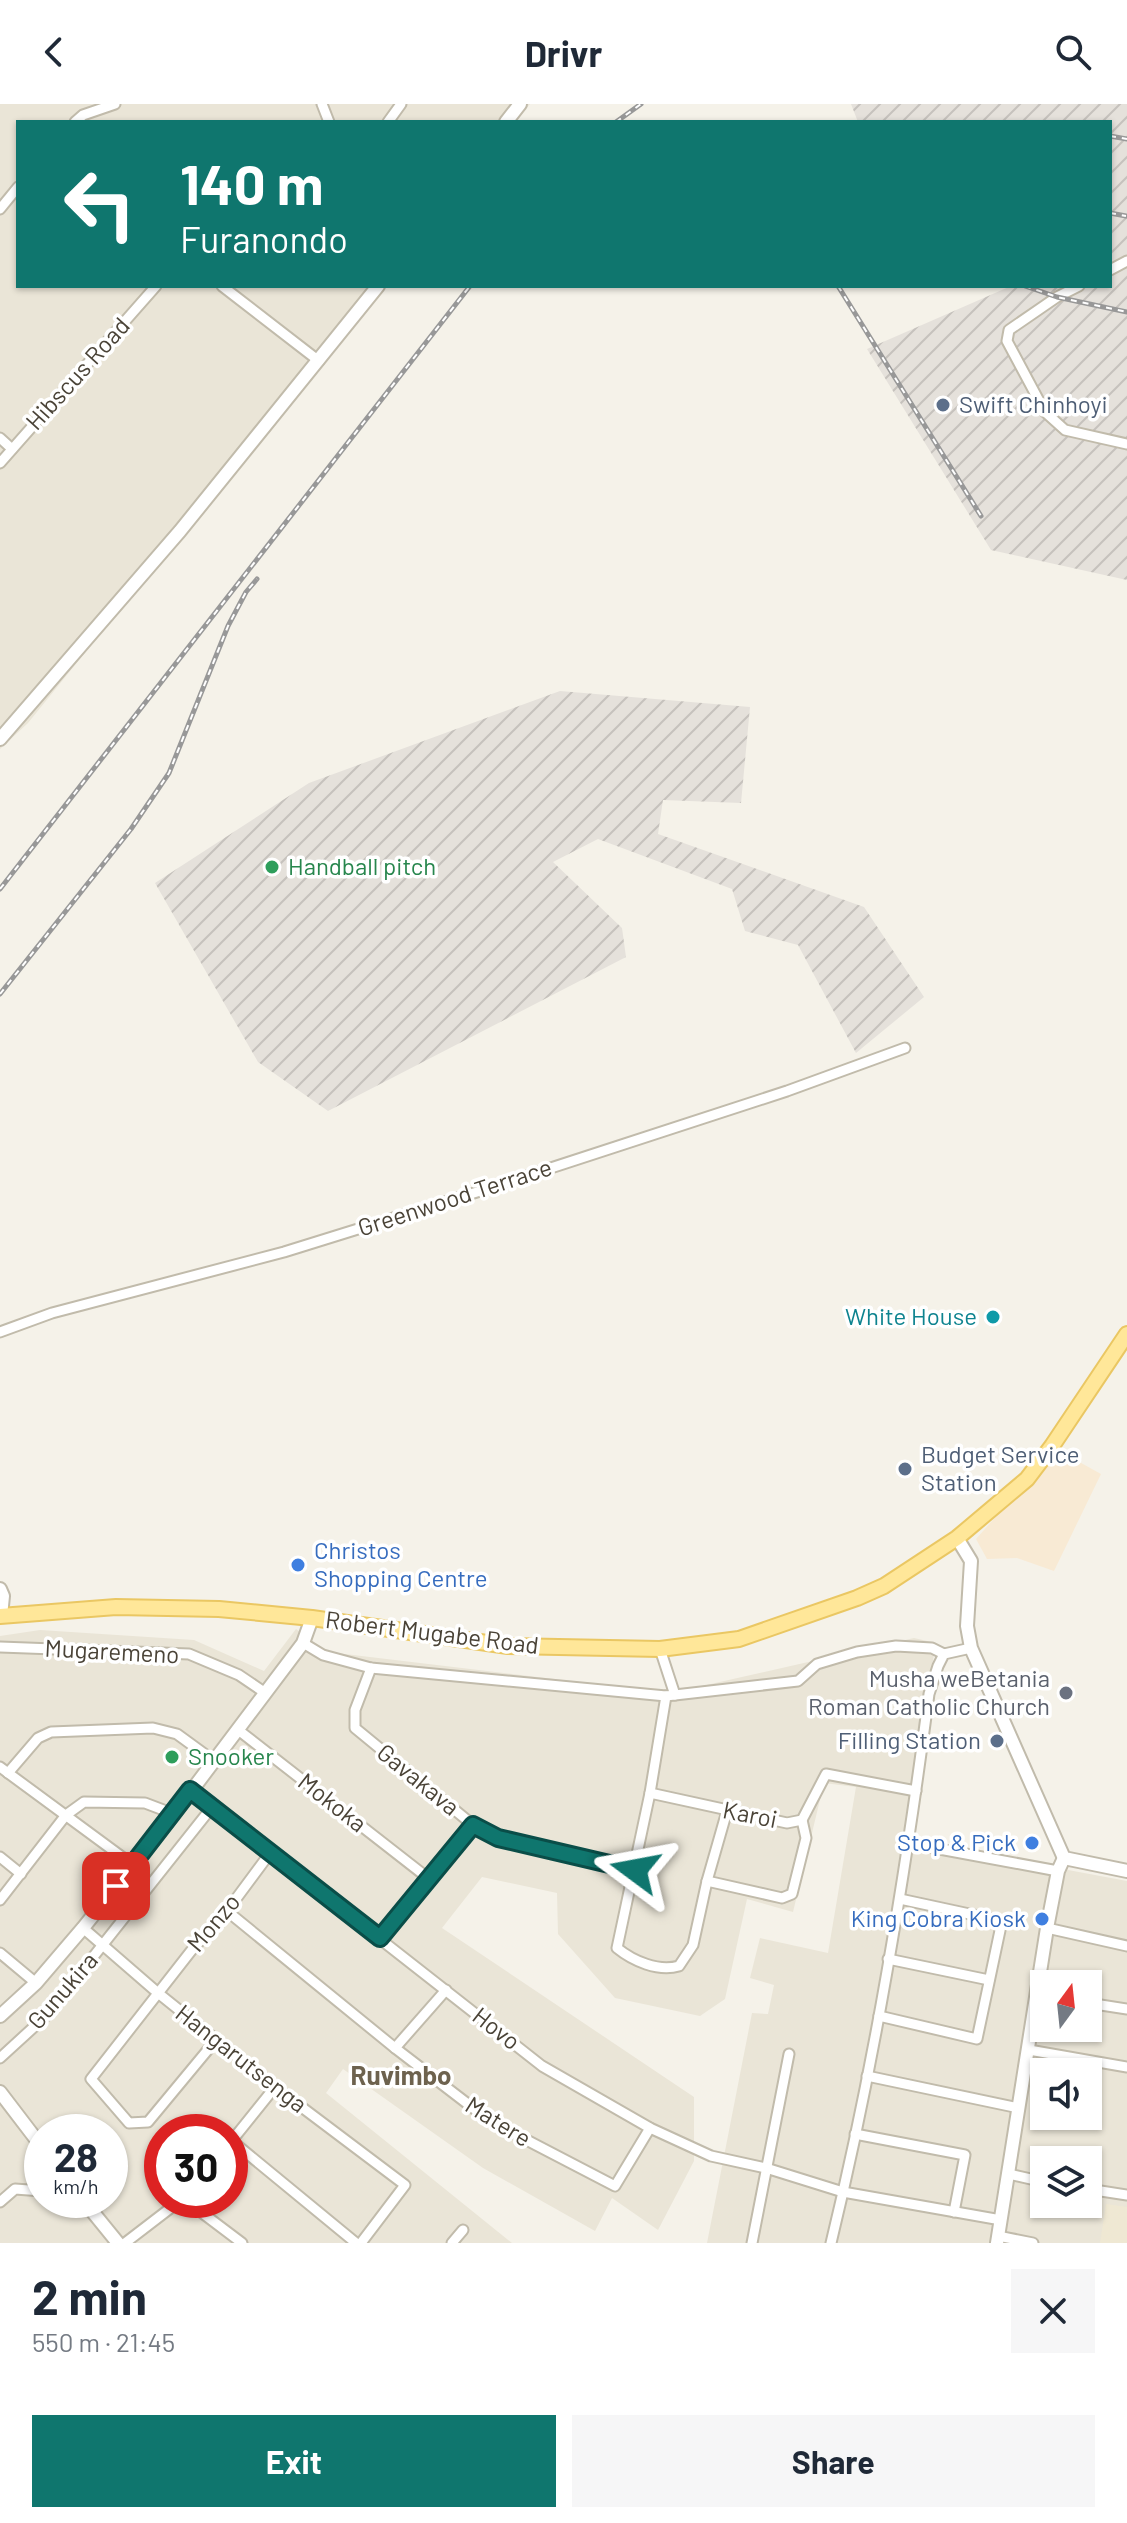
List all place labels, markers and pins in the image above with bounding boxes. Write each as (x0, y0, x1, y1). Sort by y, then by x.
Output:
place label: Swift Chinhoyi (959, 389, 1108, 418)
marker: Swift Chinhoyi (934, 396, 952, 414)
place label: Handball pitch (288, 851, 436, 880)
marker: Handball pitch (263, 858, 281, 876)
place label: White House (845, 1301, 977, 1330)
marker: White House (984, 1308, 1002, 1326)
place label: Budget Service Station (921, 1439, 1080, 1496)
marker: Budget Service Station (896, 1460, 914, 1478)
place label: Christos Shopping Centre (314, 1535, 487, 1592)
marker: Christos Shopping Centre (289, 1556, 307, 1574)
place label: Musha weBetania Roman Catholic Church (808, 1663, 1050, 1720)
marker: Musha weBetania Roman Catholic Church (1057, 1684, 1075, 1702)
place label: Filling Station (838, 1725, 981, 1754)
marker: Filling Station (988, 1732, 1006, 1750)
place label: Snooker (188, 1741, 274, 1770)
marker: Snooker (163, 1748, 181, 1766)
place label: Stop & Pick (897, 1827, 1016, 1856)
marker: Stop & Pick (1023, 1834, 1041, 1852)
pin (82, 1852, 150, 1920)
place label: King Cobra Kiosk (851, 1903, 1026, 1932)
marker: King Cobra Kiosk (1033, 1910, 1051, 1928)

